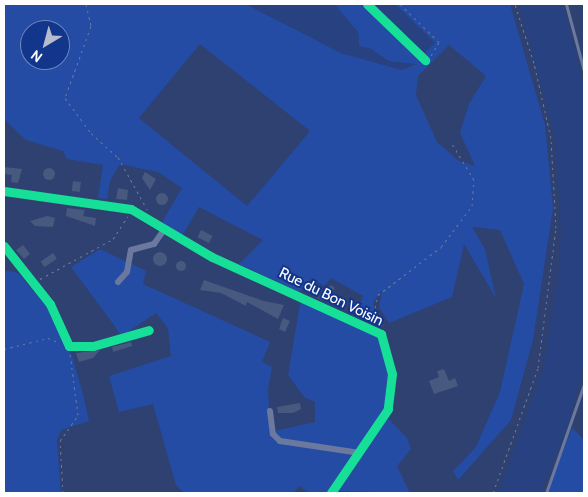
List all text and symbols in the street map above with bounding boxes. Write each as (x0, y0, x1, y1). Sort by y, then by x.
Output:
north arrow (20, 20, 70, 70)
text: N (27, 46, 46, 66)
street label: Rue du Bon Voisin (276, 264, 386, 330)

